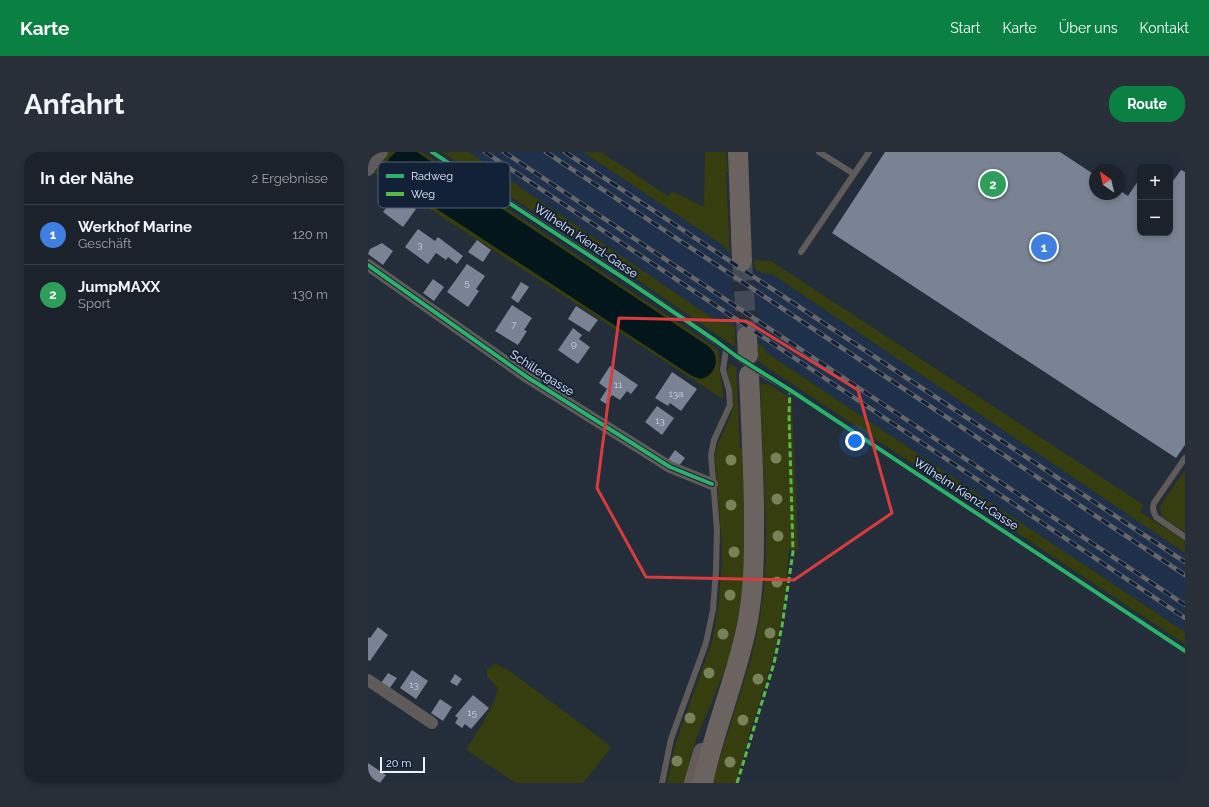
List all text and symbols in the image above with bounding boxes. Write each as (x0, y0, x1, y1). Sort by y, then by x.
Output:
text: Karte (20, 17, 69, 39)
text: Start (950, 20, 980, 36)
text: Karte (1002, 20, 1037, 36)
text: Über uns (1059, 20, 1118, 36)
text: Kontakt (1140, 20, 1189, 36)
button: Route (1109, 86, 1185, 122)
text: Anfahrt (24, 88, 125, 121)
legend (378, 162, 510, 208)
north arrow (1089, 164, 1125, 200)
map controls (1137, 164, 1173, 236)
button: + (1137, 164, 1173, 200)
text: In der Nähe (40, 168, 134, 188)
pin: 2 (980, 169, 1006, 199)
text: Radweg (411, 170, 453, 183)
text: 2 Ergebnisse (251, 171, 328, 186)
text: Weg (411, 188, 435, 201)
button: − (1137, 200, 1173, 236)
street label: Wilhelm Kienzl-Gasse (532, 201, 640, 281)
text: Werkhof Marine (78, 218, 192, 236)
text: 1 (50, 227, 56, 242)
text: 120 m (292, 227, 328, 242)
pin: 1 (1031, 232, 1057, 262)
text: Geschäft (78, 236, 132, 251)
house number: 3 (417, 239, 423, 250)
house number: 5 (464, 277, 470, 288)
text: JumpMAXX (78, 278, 160, 296)
text: 2 (49, 287, 57, 302)
text: 130 m (292, 287, 328, 302)
text: Sport (78, 296, 111, 311)
house number: 7 (511, 319, 517, 330)
house number: 9 (571, 338, 577, 349)
street label: Schillergasse (507, 347, 577, 399)
house number: 11 (614, 379, 623, 390)
house number: 13a (668, 388, 684, 399)
house number: 13 (655, 415, 665, 426)
your location (845, 431, 865, 451)
street label: Wilhelm Kienzl-Gasse (911, 455, 1021, 533)
house number: 13 (409, 679, 419, 690)
house number: 15 (467, 707, 477, 718)
scale bar (380, 755, 425, 774)
text: 20 m (386, 757, 411, 770)

